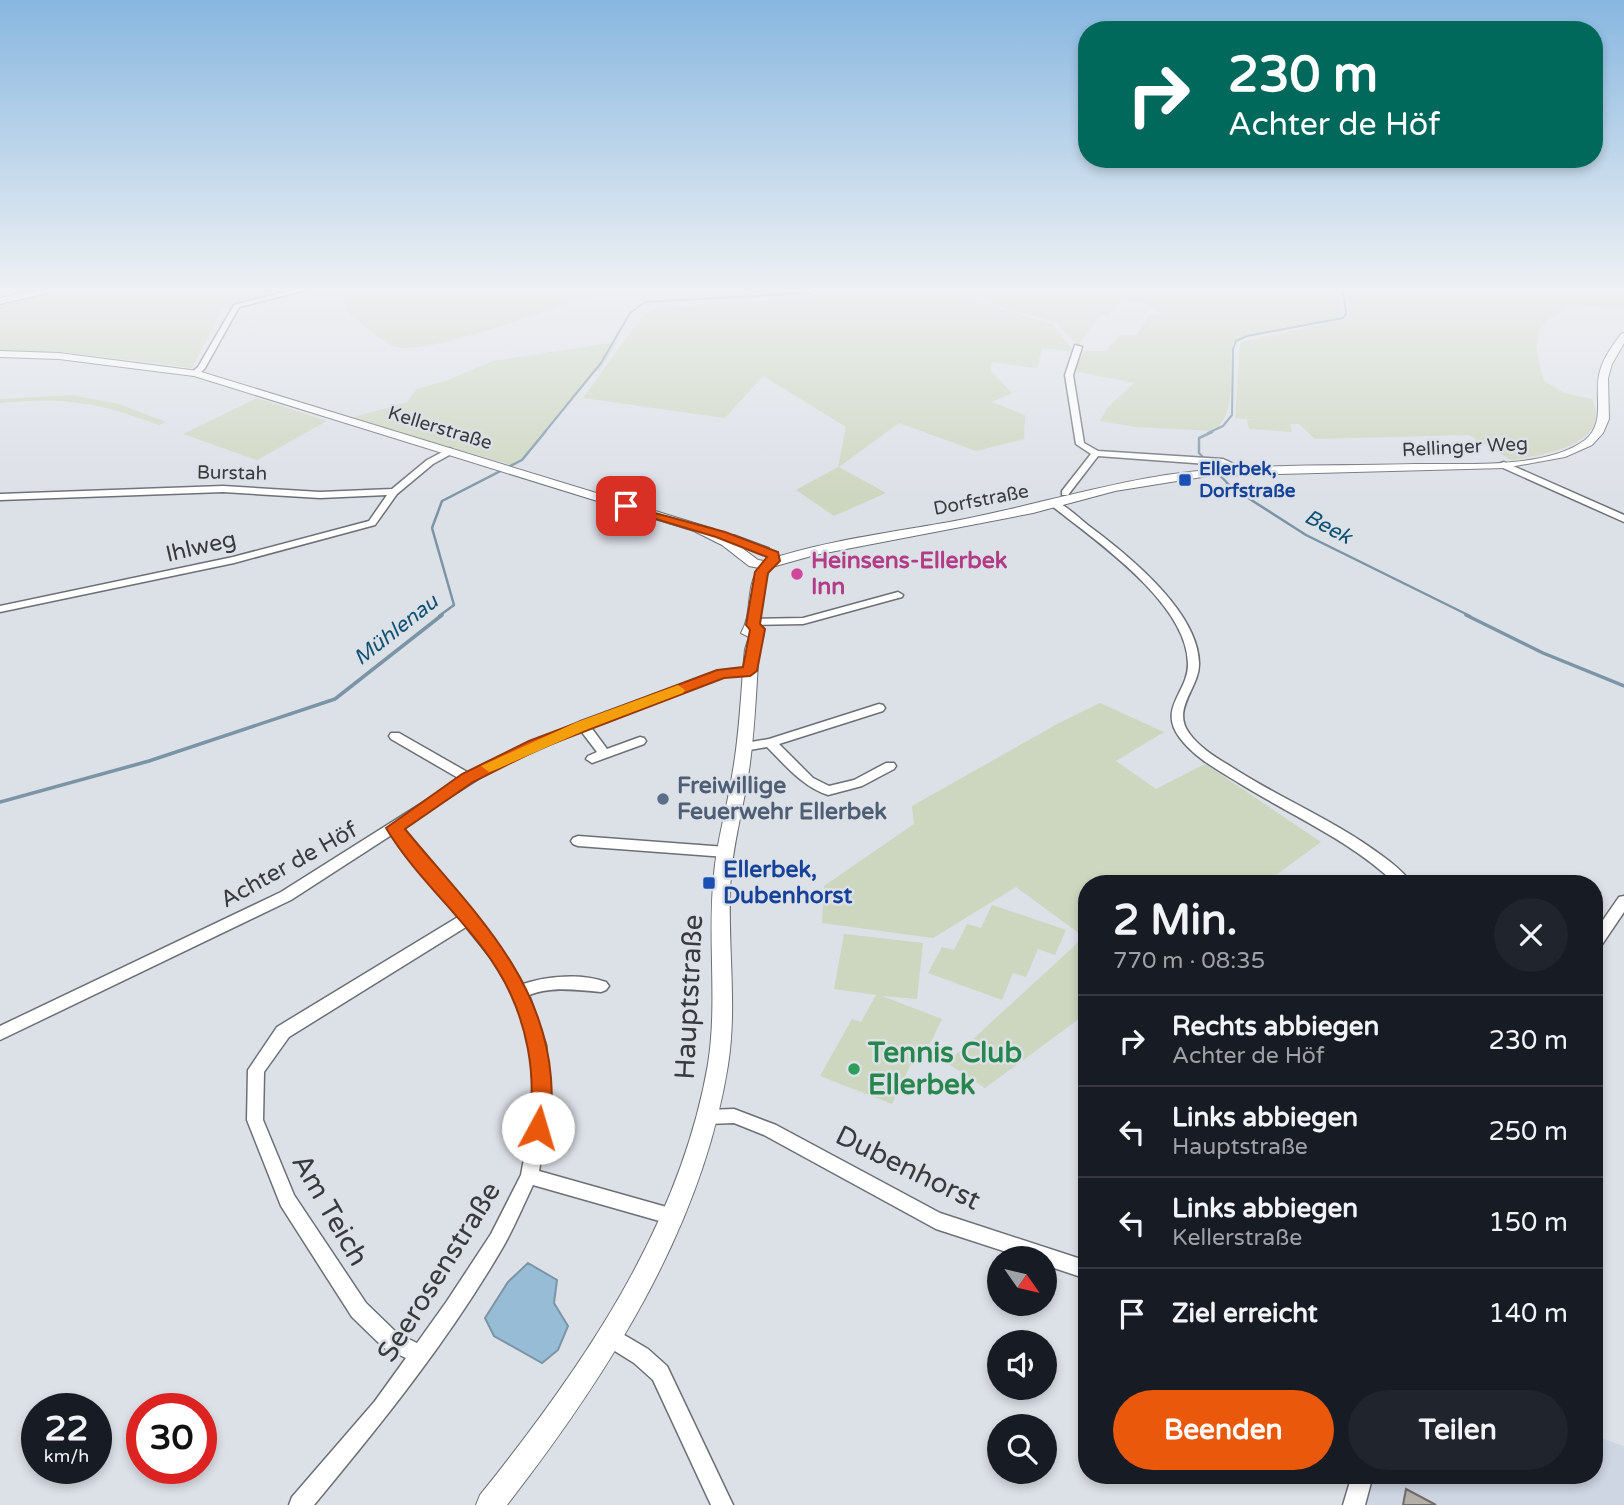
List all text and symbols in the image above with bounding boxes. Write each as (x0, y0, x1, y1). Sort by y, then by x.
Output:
text: 230 m (1228, 46, 1378, 105)
icon: right (1113, 49, 1204, 140)
text: Achter de Höf (1228, 106, 1440, 144)
street label: Kellerstraße (385, 402, 495, 454)
street label: Rellinger Weg (1401, 433, 1529, 461)
place label: Ellerbek, Dorfstraße (1199, 458, 1296, 502)
street label: Burstah (197, 461, 267, 485)
marker: Ellerbek, Dorfstraße (1177, 472, 1193, 488)
pin (596, 476, 656, 536)
street label: Dorfstraße (932, 480, 1030, 520)
icon: arrive (607, 487, 645, 525)
water label: Beek (1300, 504, 1357, 550)
street label: Ihlweg (163, 525, 239, 569)
place label: Heinsens-Ellerbek Inn (811, 547, 1008, 601)
marker: Heinsens-Ellerbek Inn (789, 566, 805, 582)
water label: Mühlenau (349, 589, 444, 671)
place label: Freiwillige Feuerwehr Ellerbek (677, 772, 887, 826)
marker: Freiwillige Feuerwehr Ellerbek (655, 791, 671, 807)
street label: Achter de Höf (216, 816, 363, 914)
place label: Ellerbek, Dubenhorst (723, 856, 852, 910)
marker: Ellerbek, Dubenhorst (701, 875, 717, 891)
text: 2 Min. (1113, 895, 1237, 946)
button: close (1494, 898, 1568, 972)
street label: Hauptstraße (668, 914, 710, 1080)
text: 770 m · 08:35 (1113, 947, 1265, 975)
text: Rechts abbiegen (1172, 1011, 1379, 1042)
icon: right (1113, 1022, 1151, 1060)
text: 230 m (1488, 1025, 1568, 1056)
place label: Tennis Club Ellerbek (867, 1036, 1022, 1102)
text: Achter de Höf (1172, 1042, 1325, 1070)
marker: Tennis Club Ellerbek (846, 1061, 862, 1077)
position arrow (501, 1091, 575, 1165)
text: Links abbiegen (1172, 1102, 1358, 1133)
icon: left (1113, 1113, 1151, 1151)
text: 250 m (1488, 1116, 1568, 1147)
street label: Dubenhorst (830, 1118, 986, 1218)
text: Hauptstraße (1172, 1133, 1308, 1161)
street label: Am Teich (284, 1148, 376, 1272)
street label: Seerosenstraße (370, 1176, 508, 1368)
text: Links abbiegen (1172, 1193, 1358, 1224)
icon: left (1113, 1204, 1151, 1242)
text: 150 m (1488, 1207, 1568, 1238)
text: Kellerstraße (1172, 1224, 1302, 1252)
north arrow (987, 1246, 1057, 1316)
map controls (987, 1246, 1057, 1484)
icon: arrive (1113, 1295, 1151, 1333)
text: Ziel erreicht (1172, 1298, 1318, 1329)
text: 140 m (1488, 1298, 1568, 1329)
button: sound (987, 1330, 1057, 1400)
button: Beenden (1113, 1390, 1334, 1470)
button: Teilen (1348, 1390, 1568, 1470)
speed limit sign: 30 (126, 1393, 217, 1484)
text: 22 (45, 1408, 88, 1450)
button: search (987, 1414, 1057, 1484)
text: km/h (44, 1445, 89, 1467)

